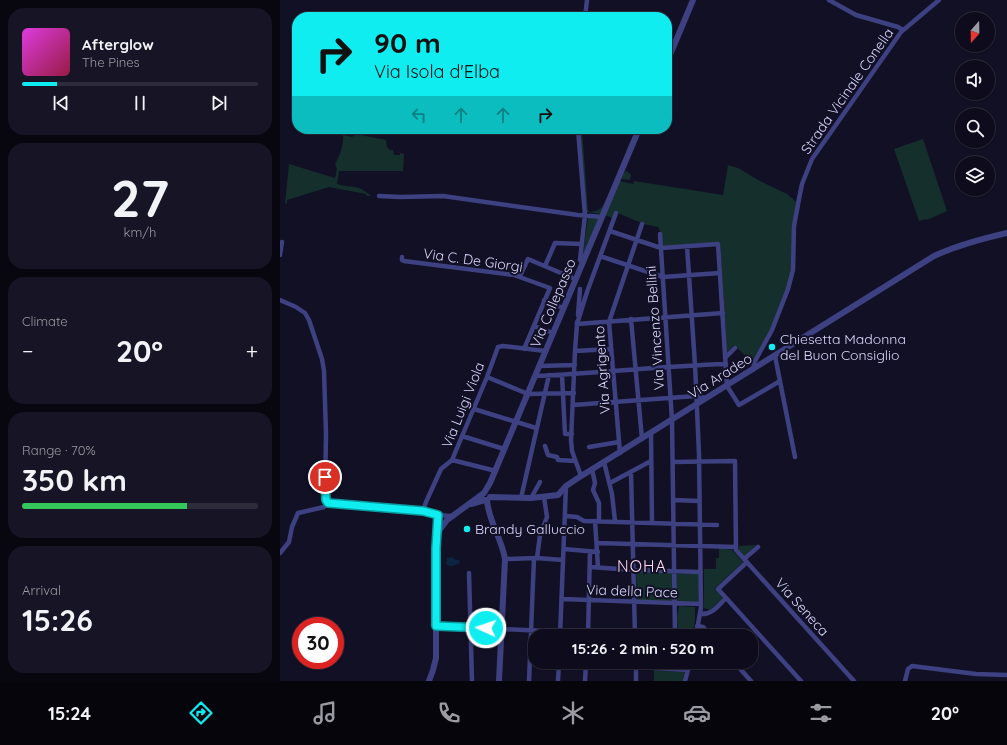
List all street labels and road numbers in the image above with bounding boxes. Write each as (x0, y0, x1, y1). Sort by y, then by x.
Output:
street label: Strada Vicinale Conella (797, 25, 897, 157)
street label: Via C. De Giorgi (422, 244, 524, 276)
street label: Via Collepasso (526, 256, 580, 350)
street label: Via Vincenzo Bellini (642, 265, 668, 391)
street label: Via Agrigento (590, 325, 614, 415)
street label: Via Aradeo (685, 349, 755, 403)
street label: Via Luigi Viola (438, 359, 488, 451)
street label: Via Seneca (771, 574, 833, 640)
street label: Via della Pace (586, 580, 678, 602)

